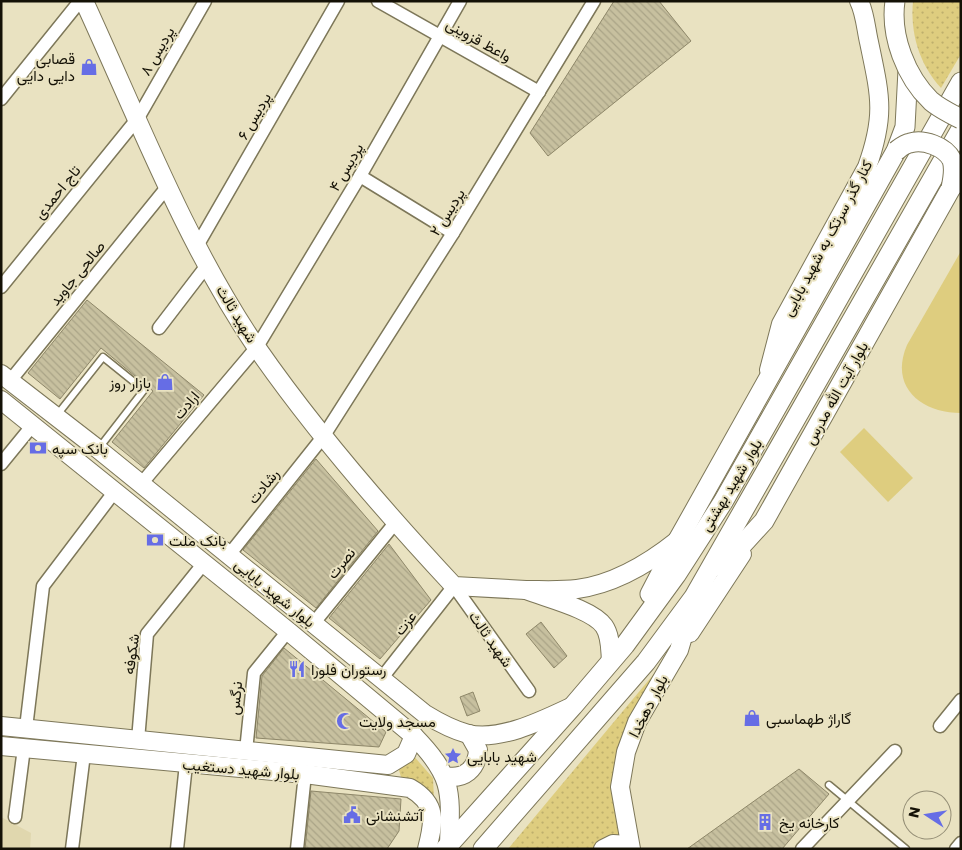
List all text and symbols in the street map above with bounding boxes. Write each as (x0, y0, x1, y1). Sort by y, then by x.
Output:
street label: واعظ قزوینی (442, 13, 516, 67)
street label: پردیس ۸ (135, 23, 179, 79)
place label: قصابی دایی دایی (17, 48, 75, 86)
shop icon: قصابی دایی دایی (79, 57, 99, 77)
street label: پردیس ۶ (232, 88, 276, 144)
street label: پردیس ۴ (324, 139, 368, 195)
street label: کنار گذر سرتک به شهید بابایی (777, 156, 877, 320)
street label: تاج احمدی (29, 161, 86, 224)
street label: پردیس ۲ (424, 184, 470, 240)
street label: صالحی جاوید (44, 236, 110, 310)
street label: شهید ثالث (212, 281, 263, 347)
street label: بلوار آیت الله مدرس (799, 338, 873, 448)
place label: بازار روز (108, 372, 151, 393)
shop icon: بازار روز (155, 372, 175, 392)
street label: ارادت (168, 386, 204, 424)
street label: بلوار شهید بهشتی (695, 435, 767, 535)
bank icon: بانک سپه (28, 438, 48, 458)
place label: بانک سپه (52, 438, 108, 459)
street label: رشادت (242, 464, 284, 508)
bank icon: بانک ملت (145, 530, 165, 550)
place label: بانک ملت (169, 530, 226, 551)
street label: نصرت (322, 543, 360, 583)
street label: بلوار شهید بابایی (230, 554, 320, 632)
street label: عزت (389, 606, 421, 640)
street label: شهید ثالث (464, 607, 518, 671)
street label: شکوفه (118, 632, 144, 676)
restaurant icon: رستوران فلورا (287, 659, 307, 679)
place label: رستوران فلورا (311, 659, 386, 680)
street label: بلوار دهخدا (623, 671, 673, 741)
street label: نرگس (223, 680, 247, 716)
shop icon: گاراژ طهماسبی (742, 708, 762, 728)
place label: گاراژ طهماسبی (766, 708, 852, 729)
mosque icon: مسجد ولایت (335, 711, 355, 731)
place label: مسجد ولایت (359, 711, 436, 732)
place icon: شهید بابایی (443, 746, 463, 766)
place label: شهید بابایی (467, 746, 537, 767)
street label: بلوار شهید دستغیب (182, 753, 300, 785)
north arrow (902, 790, 952, 840)
public building icon: آتشنشانی (342, 805, 362, 825)
place label: آتشنشانی (366, 805, 424, 826)
text: N (903, 805, 925, 820)
building icon: کارخانه یخ (755, 812, 775, 832)
place label: کارخانه یخ (779, 812, 840, 834)

